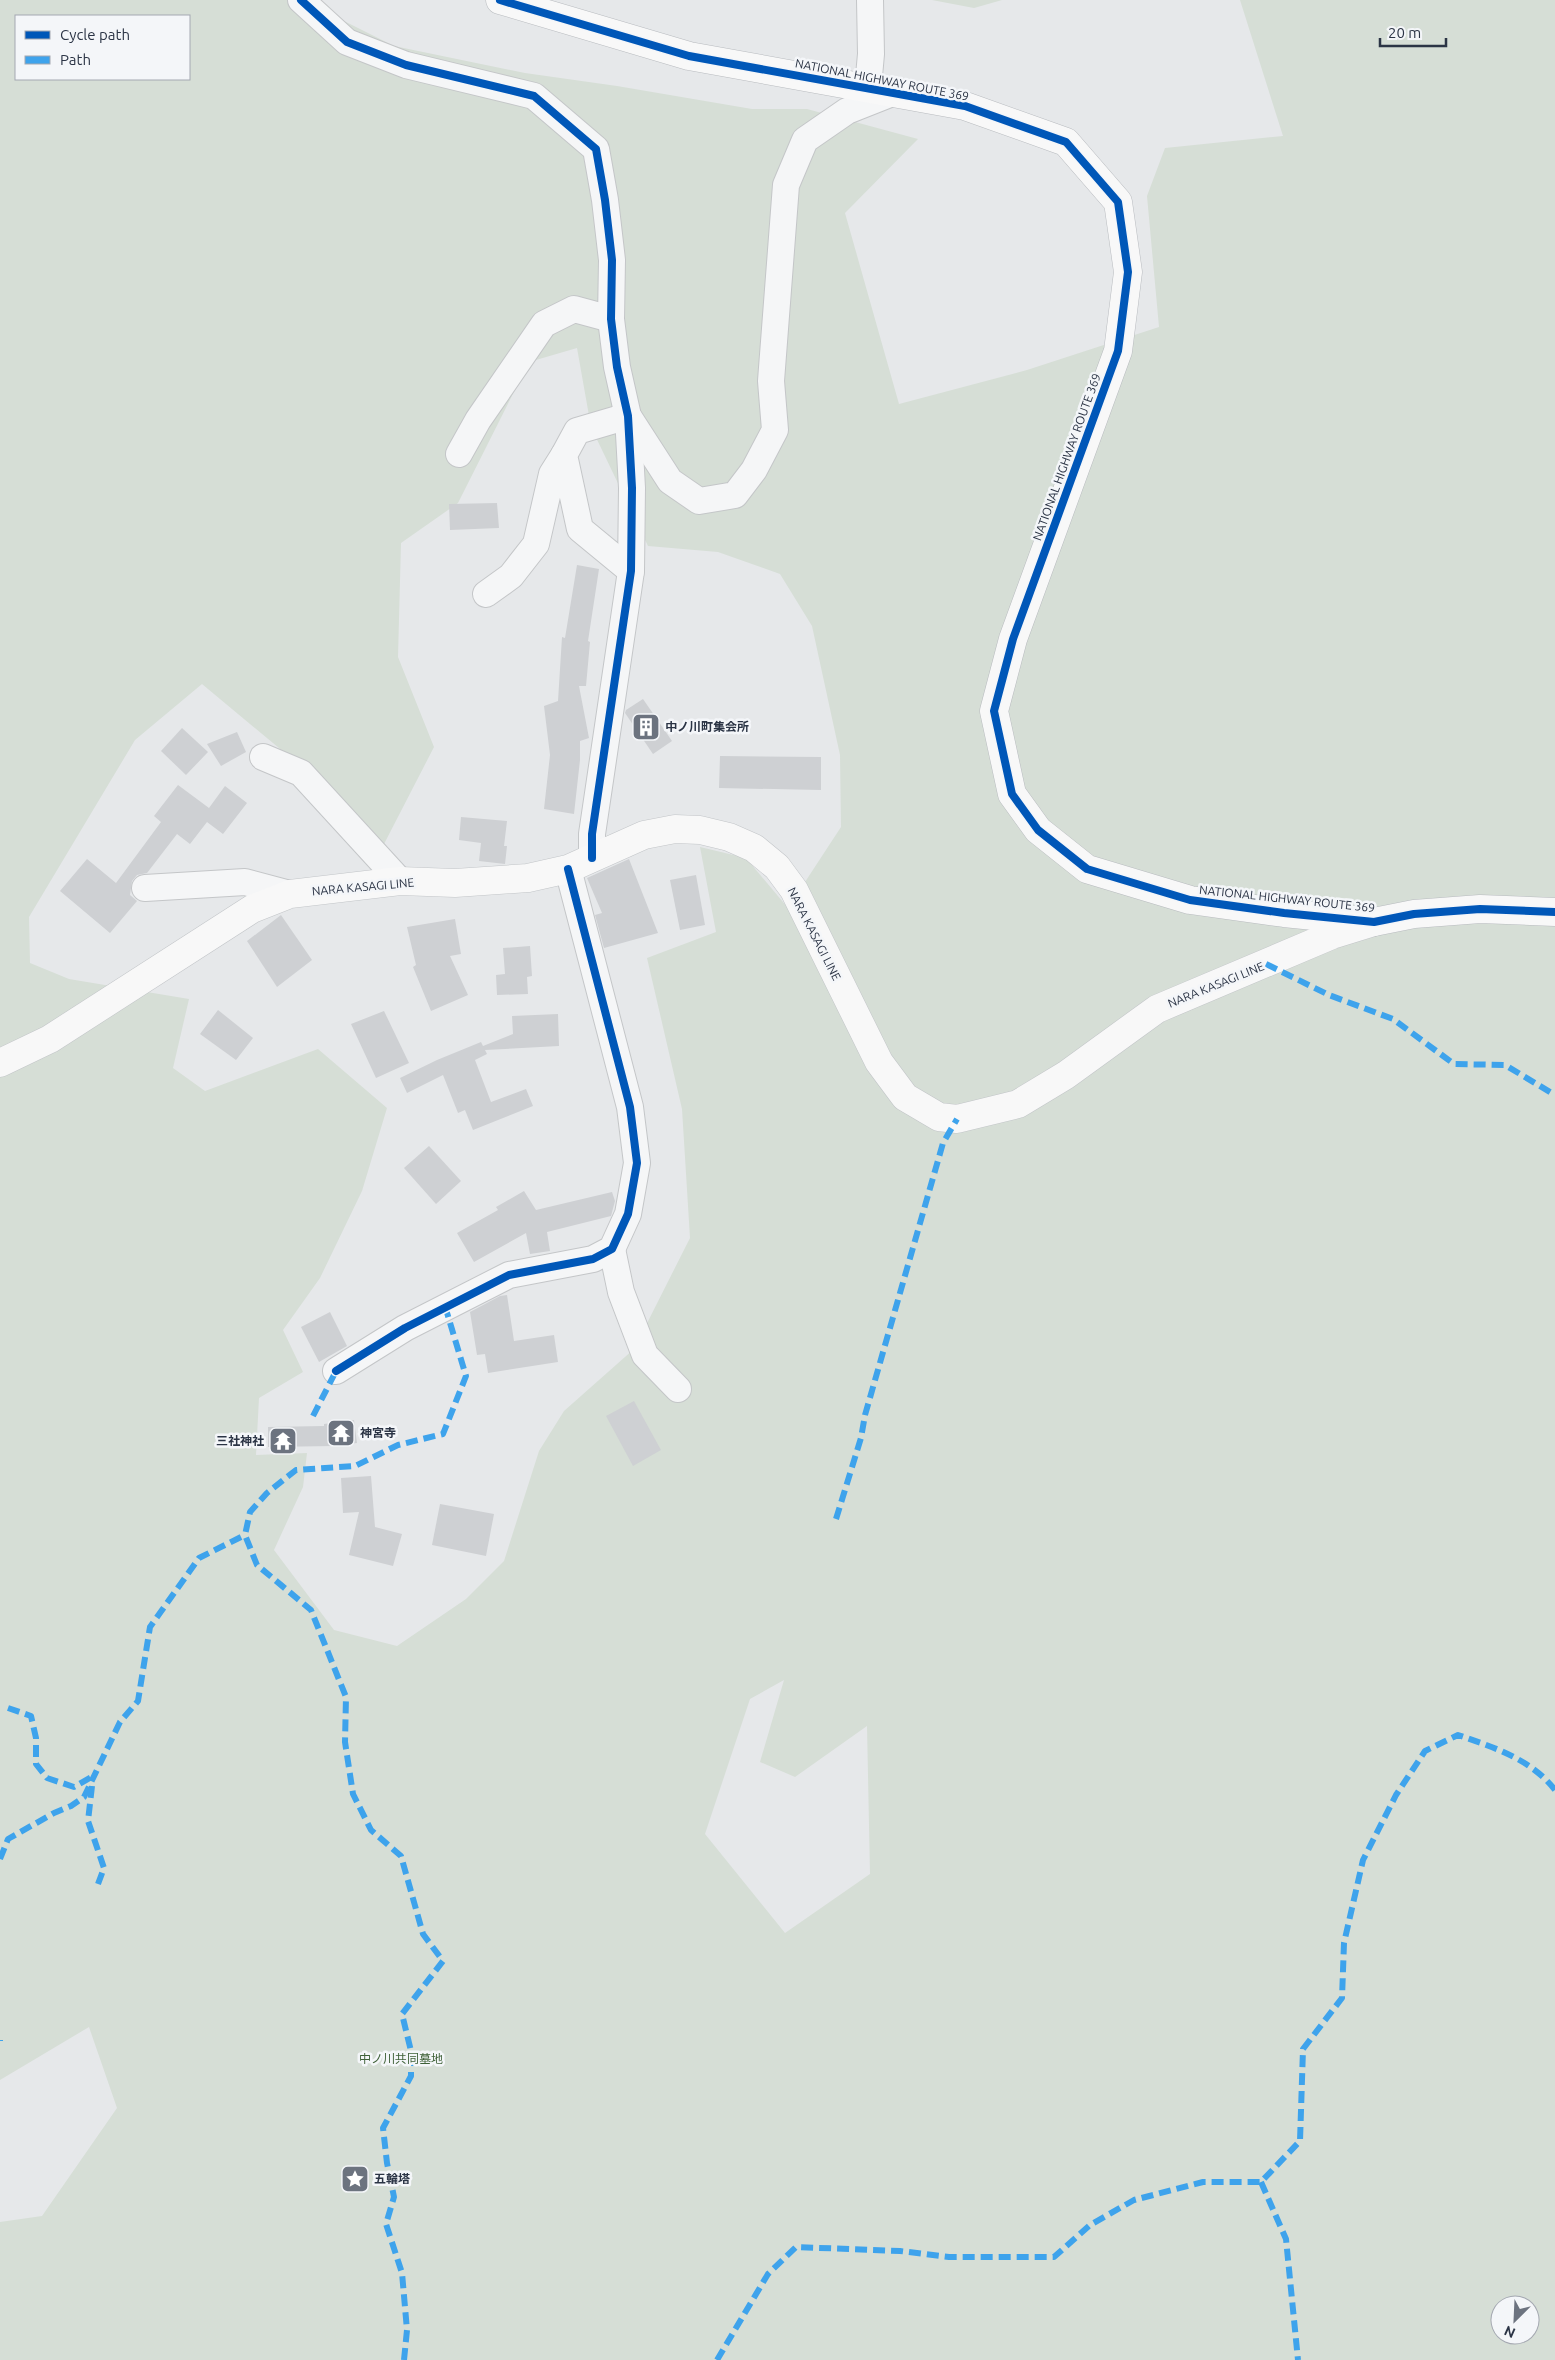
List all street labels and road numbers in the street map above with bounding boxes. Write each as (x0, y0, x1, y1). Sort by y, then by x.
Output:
street label: NATIONAL HIGHWAY ROUTE 369 (794, 56, 970, 103)
street label: NATIONAL HIGHWAY ROUTE 369 (1030, 372, 1103, 542)
street label: NARA KASAGI LINE (311, 876, 415, 897)
street label: NATIONAL HIGHWAY ROUTE 369 (1198, 883, 1376, 914)
street label: NARA KASAGI LINE (785, 885, 844, 983)
street label: NARA KASAGI LINE (1166, 959, 1266, 1010)

